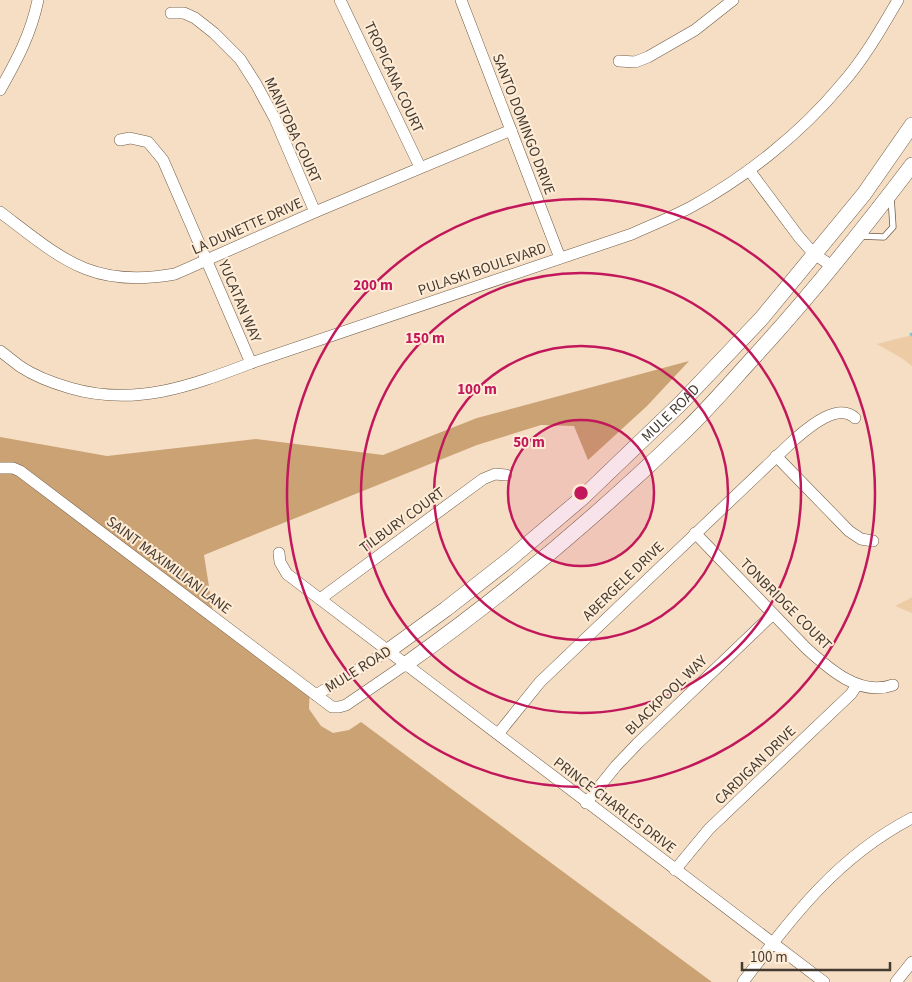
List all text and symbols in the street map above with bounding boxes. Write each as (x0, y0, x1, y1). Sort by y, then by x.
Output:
street label: TROPICANA COURT (359, 18, 429, 136)
street label: SANTO DOMINGO DRIVE (487, 50, 560, 198)
street label: MANITOBA COURT (259, 74, 326, 187)
street label: LA DUNETTE DRIVE (188, 193, 306, 260)
street label: PULASKI BOULEVARD (415, 238, 549, 301)
street label: YUCATAN WAY (212, 256, 267, 346)
text: 200 m (353, 275, 393, 296)
text: 150 m (405, 328, 445, 349)
text: 100 m (457, 379, 497, 400)
street label: MULE ROAD (637, 380, 705, 447)
text: 50 m (513, 432, 545, 453)
street label: TILBURY COURT (355, 482, 449, 558)
centre of rings (572, 484, 590, 502)
street label: SAINT MAXIMILIAN LANE (102, 511, 236, 619)
street label: ABERGELE DRIVE (578, 537, 669, 626)
street label: TONBRIDGE COURT (735, 554, 836, 655)
street label: MULE ROAD (321, 641, 395, 698)
street label: BLACKPOOL WAY (621, 650, 713, 740)
street label: CARDIGAN DRIVE (710, 721, 801, 810)
street label: PRINCE CHARLES DRIVE (549, 752, 680, 859)
scale bar (742, 940, 890, 972)
text: 100 m (750, 947, 788, 968)

